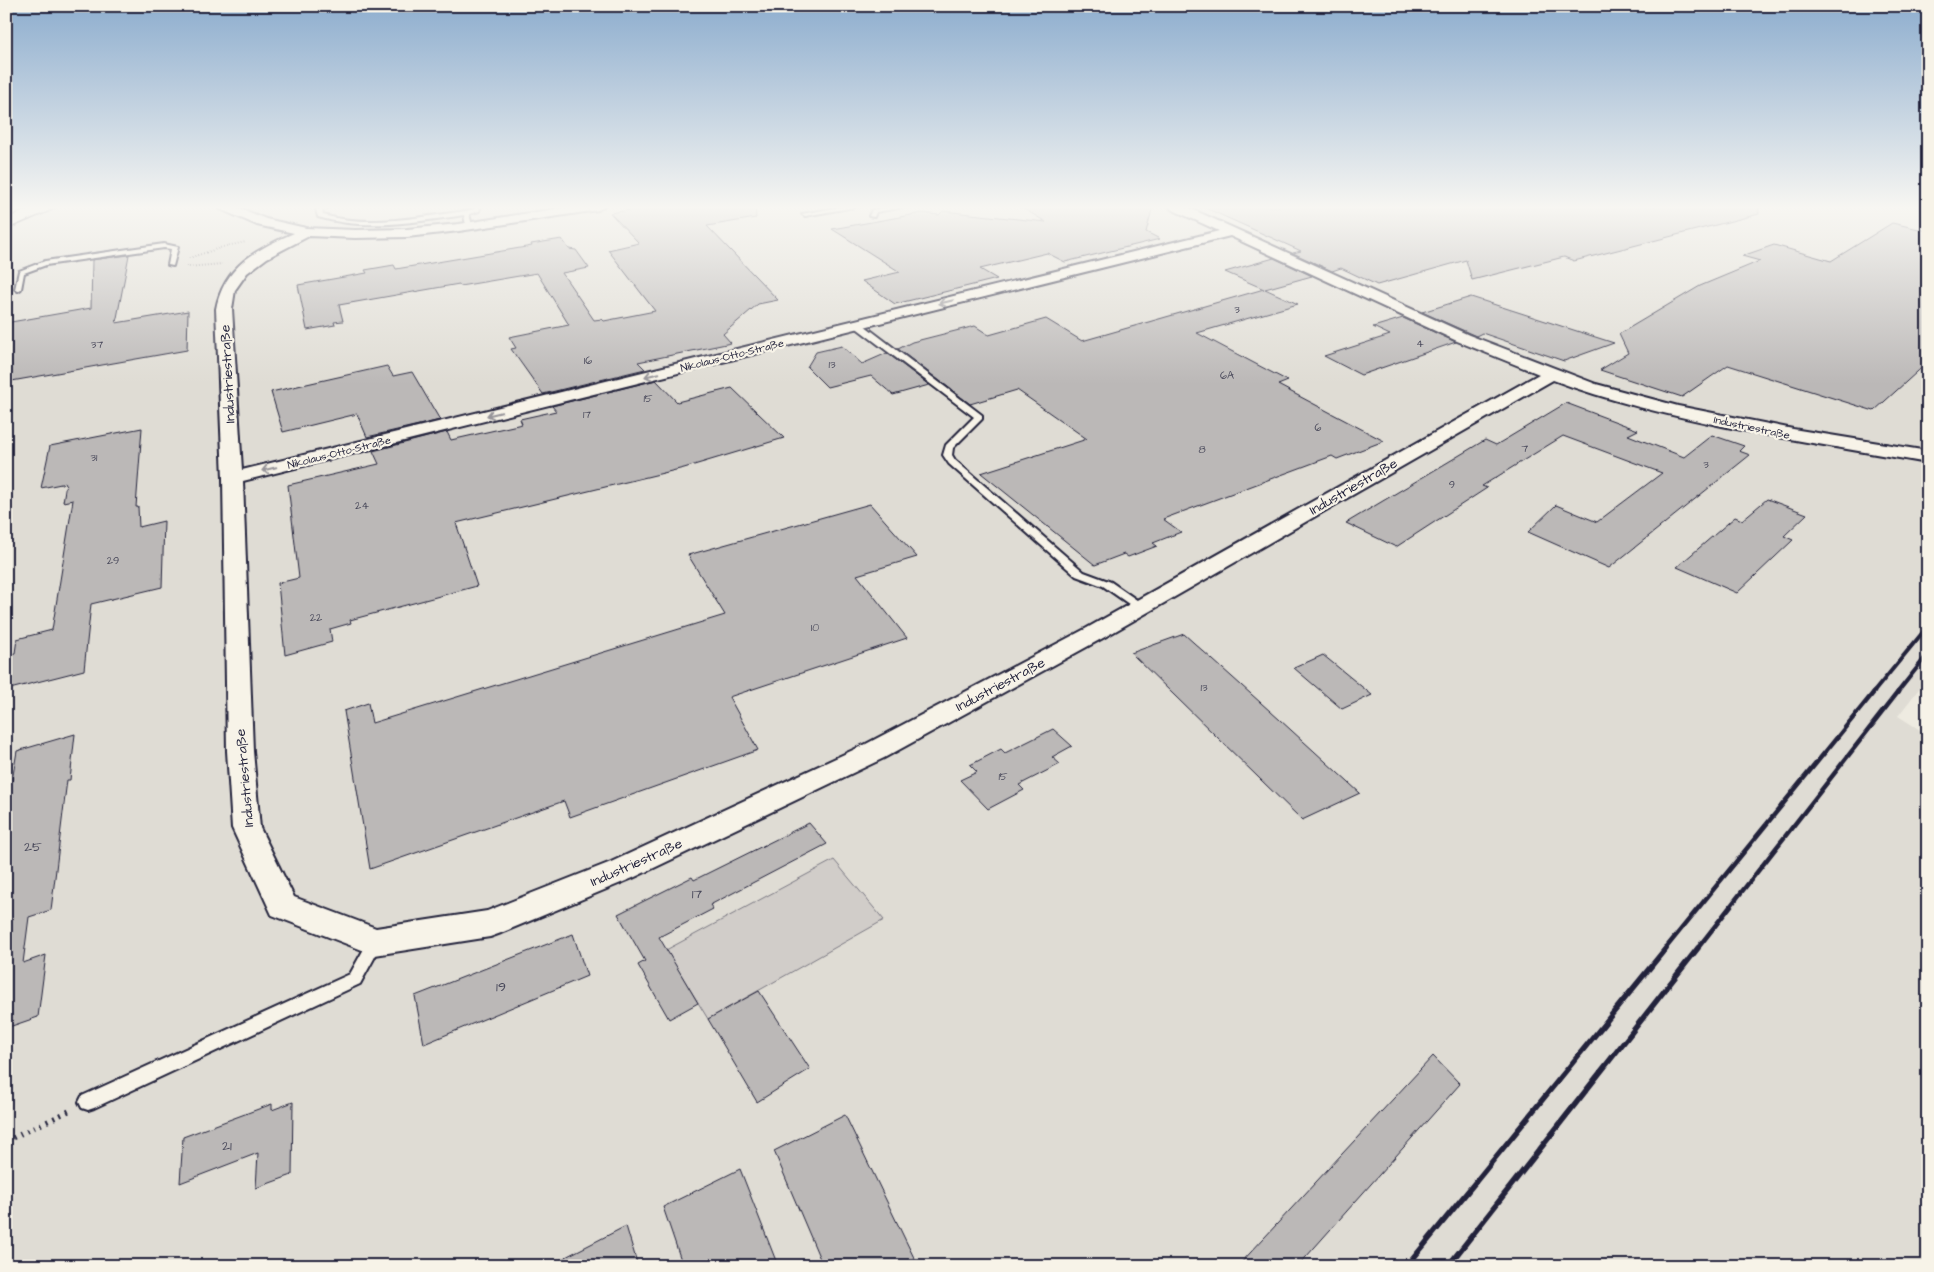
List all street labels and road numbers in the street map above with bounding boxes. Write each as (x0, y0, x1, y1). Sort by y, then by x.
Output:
street label: Industriestraße (215, 324, 241, 424)
street label: Nikolaus-Otto-Straße (679, 335, 785, 376)
street label: Industriestraße (1712, 412, 1791, 443)
street label: Nikolaus-Otto-Straße (286, 432, 392, 473)
street label: Industriestraße (1306, 453, 1402, 520)
street label: Industriestraße (952, 653, 1049, 717)
street label: Industriestraße (231, 728, 259, 828)
street label: Industriestraße (587, 834, 686, 892)

